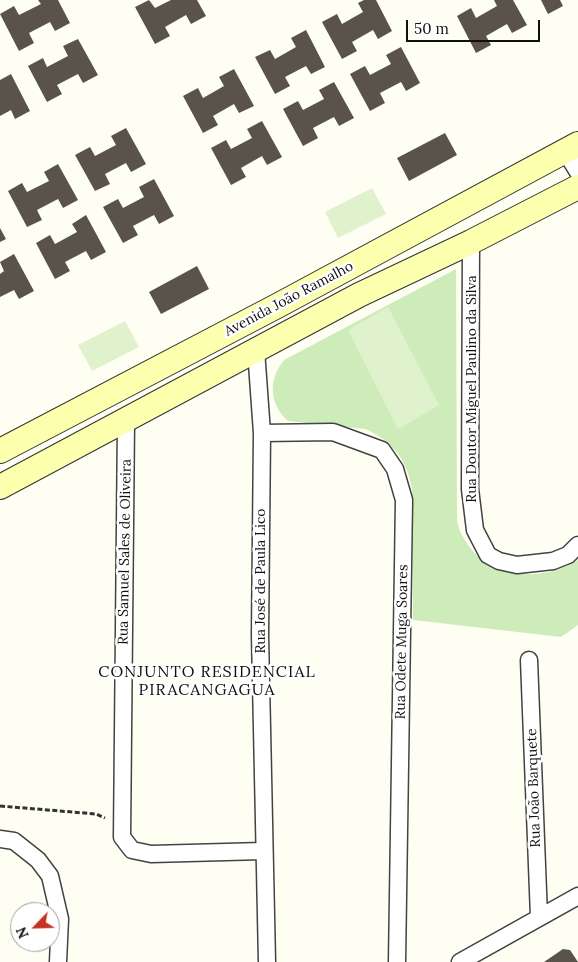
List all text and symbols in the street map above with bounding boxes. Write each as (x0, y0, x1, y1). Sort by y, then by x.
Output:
scale bar (408, 10, 542, 42)
text: 50 m (414, 19, 449, 38)
street label: Avenida João Ramalho (222, 258, 356, 340)
street label: Rua Doutor Miguel Paulino da Silva (464, 275, 480, 503)
street label: Rua Samuel Sales de Oliveira (115, 459, 135, 645)
street label: Rua José de Paula Lico (253, 509, 269, 653)
street label: Rua Odete Muga Soares (392, 564, 412, 720)
district label: CONJUNTO RESIDENCIAL PIRACANGAGUA (96, 662, 318, 700)
street label: Rua João Barquete (524, 728, 544, 848)
north arrow (10, 902, 60, 952)
text: N (12, 924, 33, 941)

